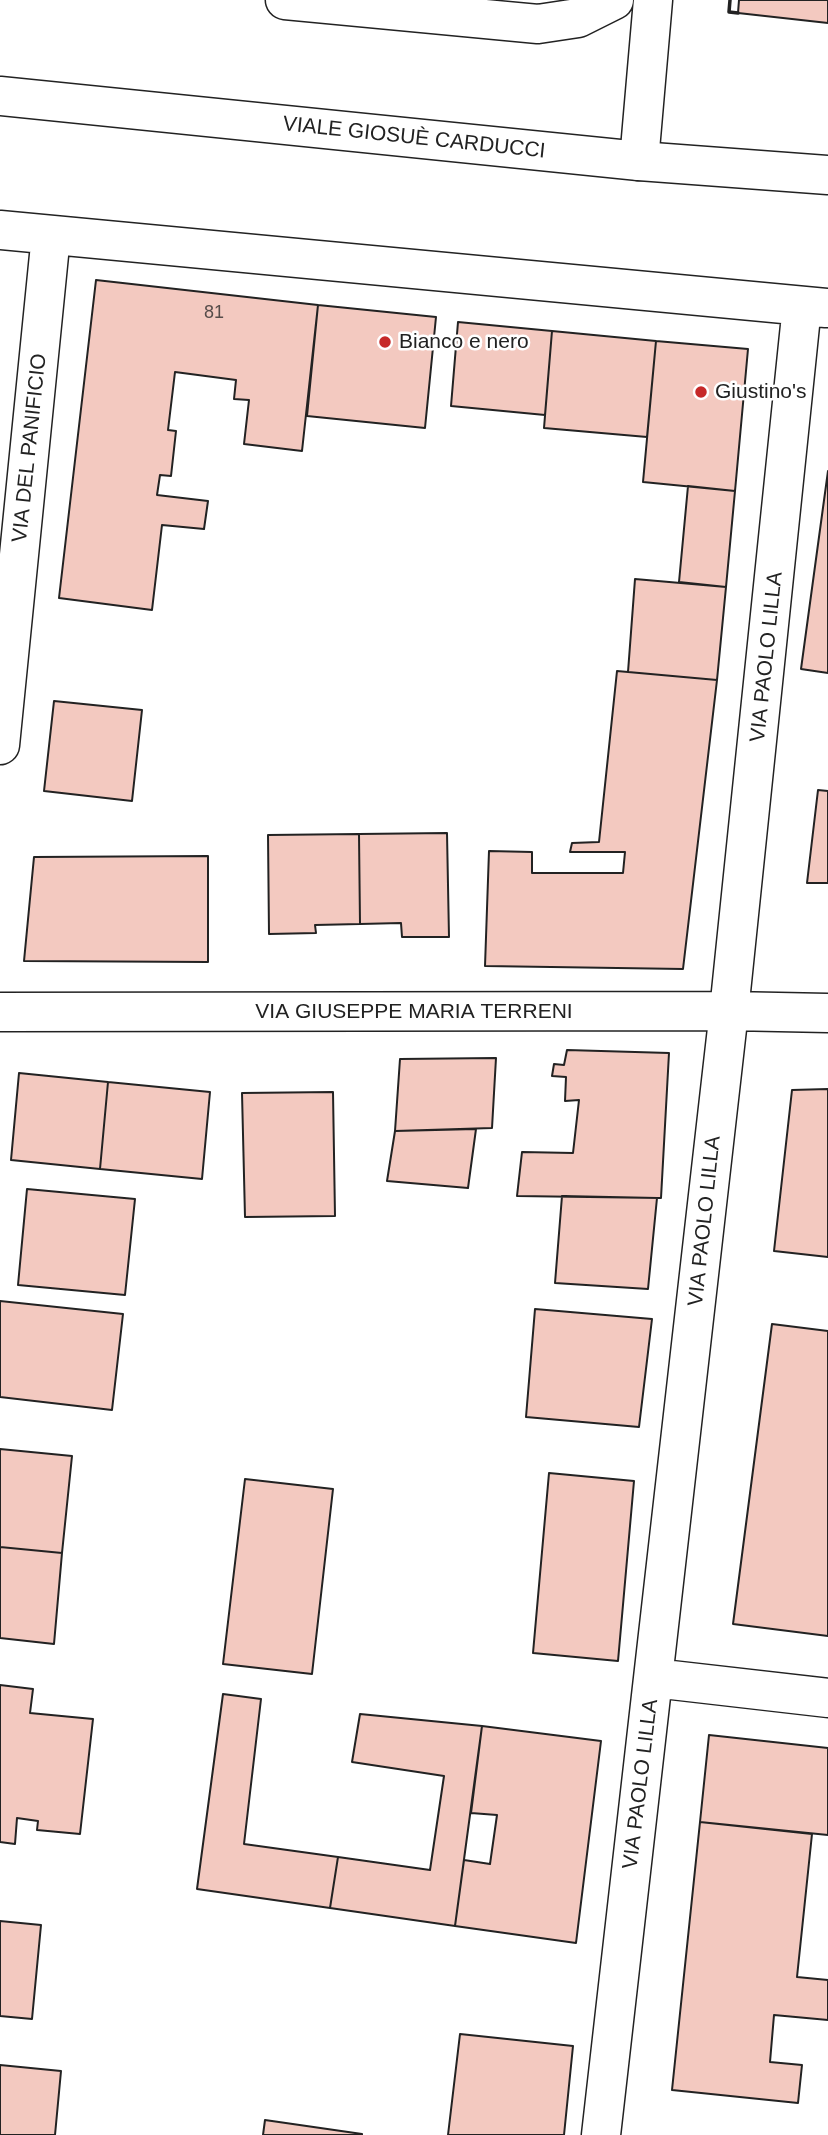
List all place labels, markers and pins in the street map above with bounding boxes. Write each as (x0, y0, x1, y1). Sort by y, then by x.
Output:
place label: Bianco e nero (399, 329, 529, 355)
marker: Bianco e nero (377, 334, 393, 350)
place label: Giustino's (715, 379, 807, 405)
marker: Giustino's (693, 384, 709, 400)

